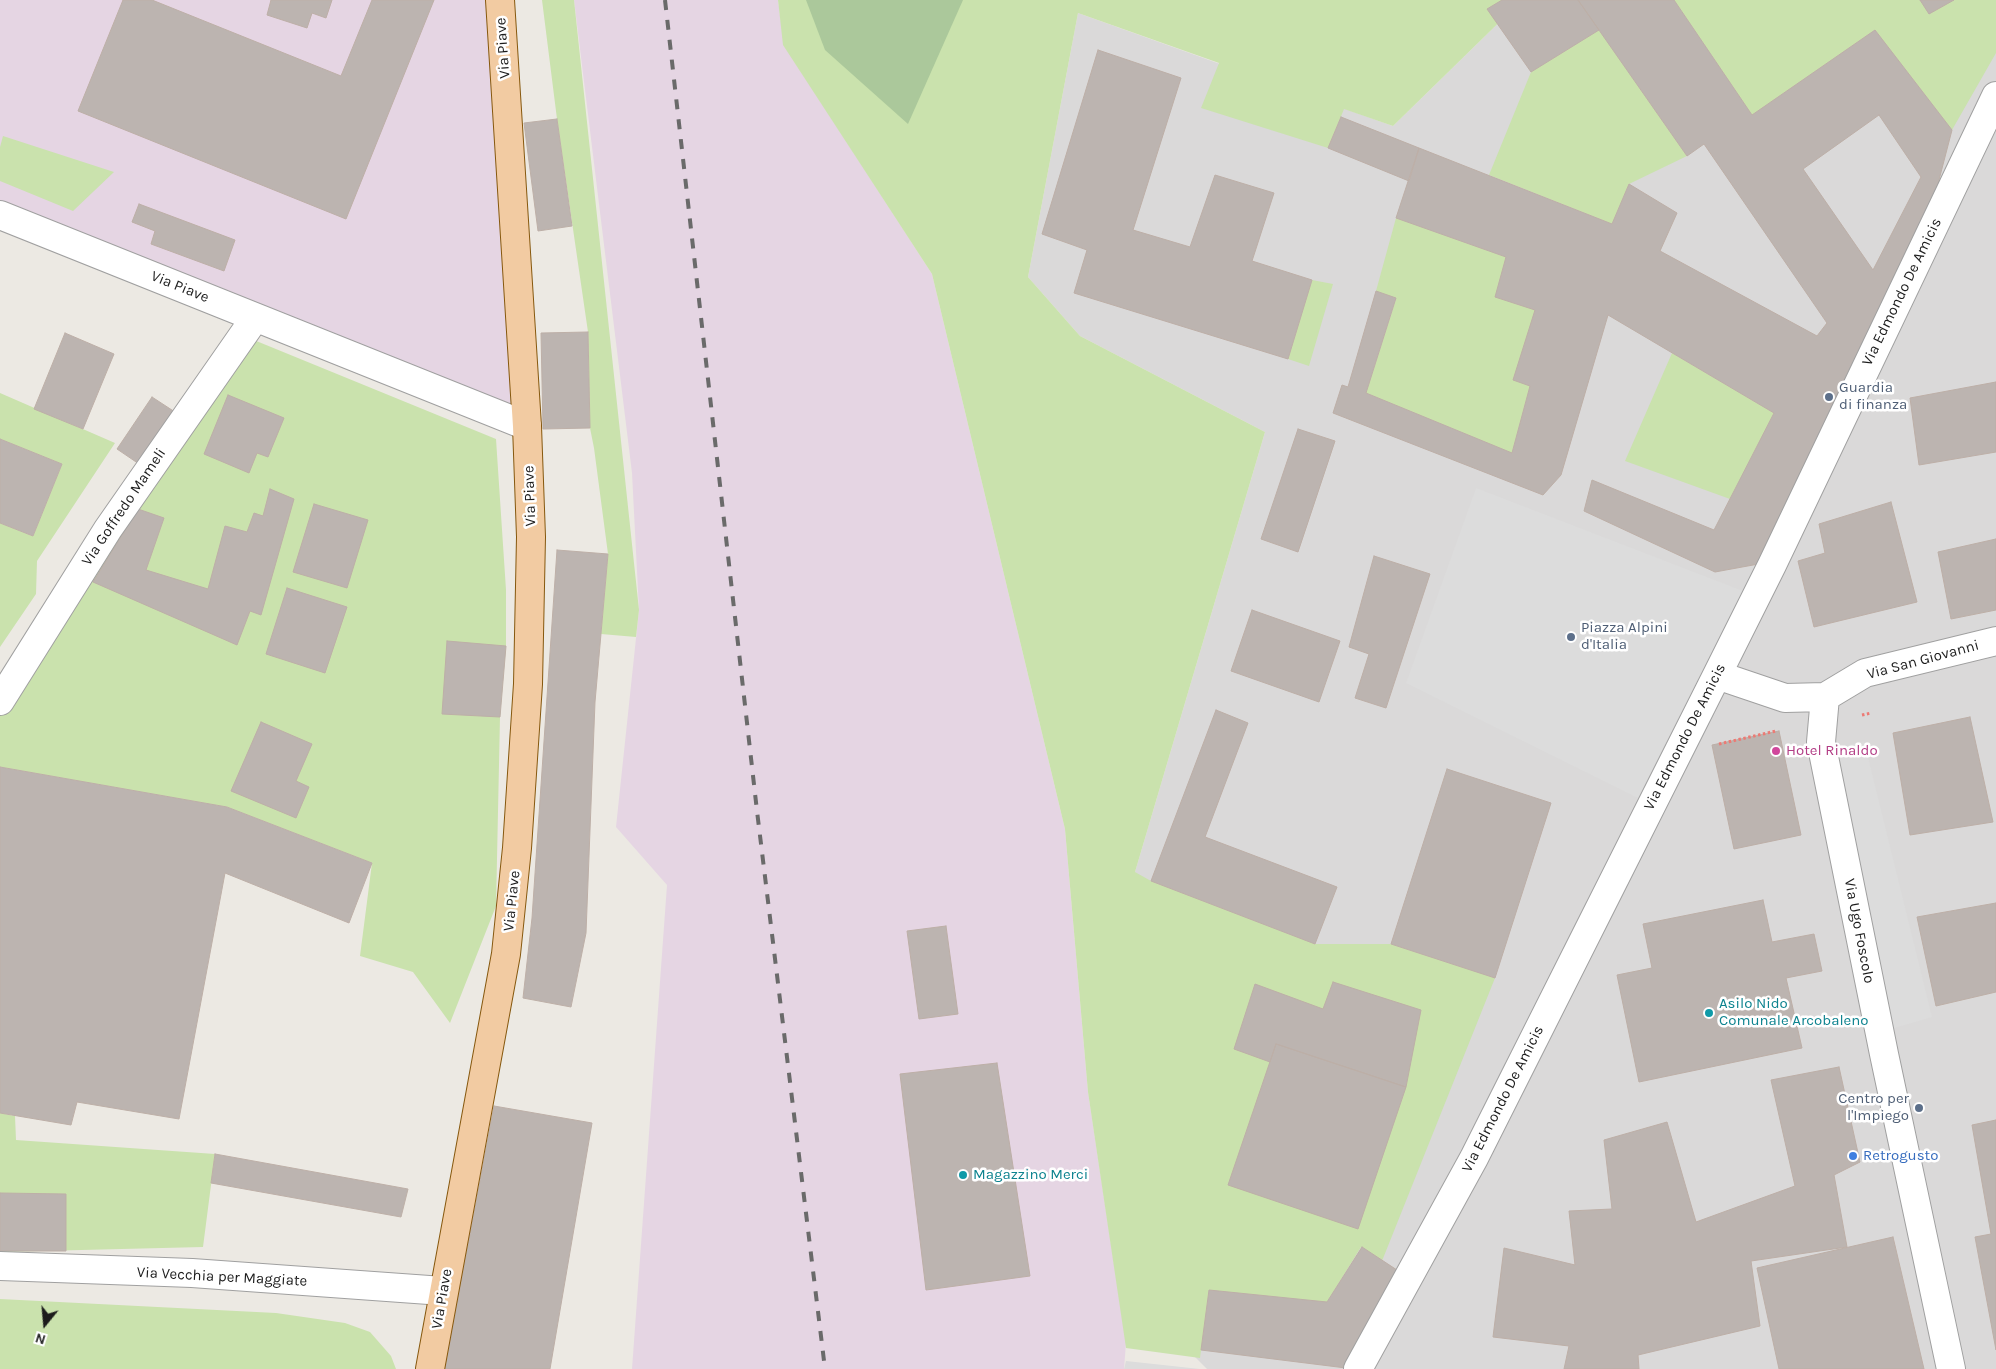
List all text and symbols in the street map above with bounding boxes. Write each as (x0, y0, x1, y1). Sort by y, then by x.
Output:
street label: Via Piave (492, 17, 514, 79)
street label: Via Edmondo De Amicis (1858, 215, 1946, 369)
street label: Via Piave (148, 267, 212, 307)
place label: Guardia di finanza (1839, 379, 1907, 414)
marker: Guardia di finanza (1823, 391, 1835, 403)
street label: Via Goffredo Mameli (78, 445, 170, 569)
street label: Via Piave (520, 465, 540, 527)
place label: Piazza Alpini d'Italia (1581, 619, 1668, 654)
marker: Piazza Alpini d'Italia (1565, 631, 1577, 643)
street label: Via San Giovanni (1865, 636, 1981, 684)
street label: Via Edmondo De Amicis (1640, 661, 1730, 813)
place label: Hotel Rinaldo (1786, 742, 1878, 760)
marker: Hotel Rinaldo (1770, 745, 1782, 757)
street label: Via Piave (500, 870, 524, 932)
street label: Via Ugo Foscolo (1840, 877, 1878, 985)
place label: Asilo Nido Comunale Arcobaleno (1719, 995, 1869, 1030)
marker: Asilo Nido Comunale Arcobaleno (1703, 1007, 1715, 1019)
street label: Via Edmondo De Amicis (1458, 1023, 1548, 1175)
place label: Centro per l'Impiego (1838, 1090, 1909, 1125)
marker: Centro per l'Impiego (1913, 1102, 1925, 1114)
place label: Retrogusto (1863, 1147, 1938, 1165)
marker: Retrogusto (1847, 1150, 1859, 1162)
place label: Magazzino Merci (973, 1166, 1088, 1184)
marker: Magazzino Merci (957, 1169, 969, 1181)
street label: Via Vecchia per Maggiate (136, 1264, 308, 1290)
street label: Via Piave (428, 1267, 456, 1331)
north arrow (20, 1299, 70, 1349)
text: N (33, 1329, 48, 1348)

